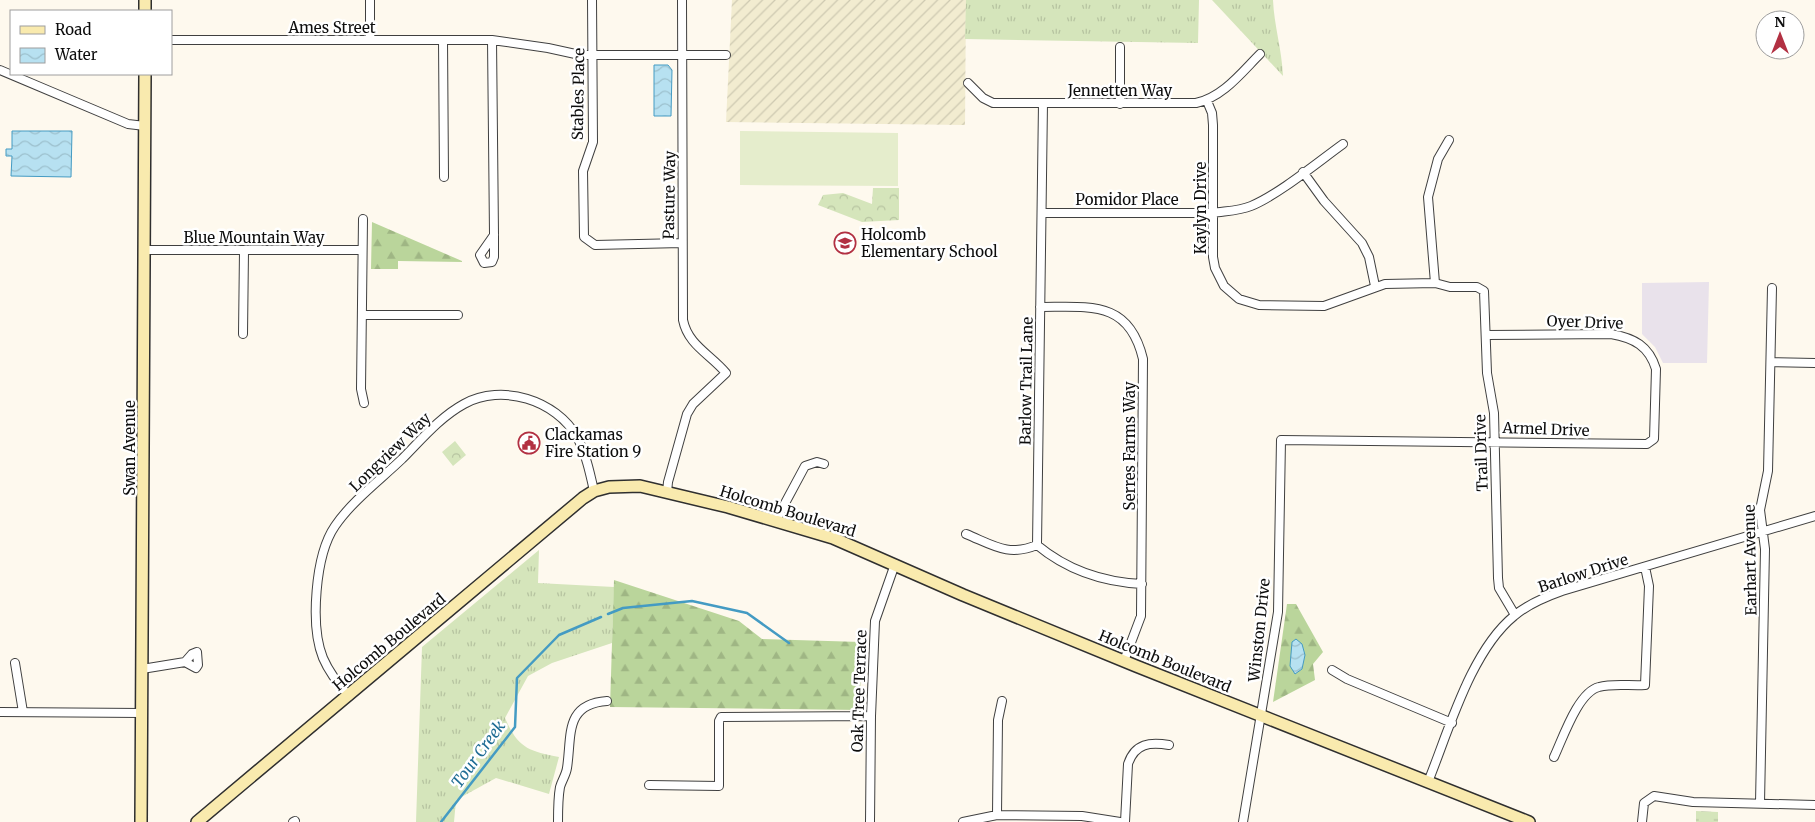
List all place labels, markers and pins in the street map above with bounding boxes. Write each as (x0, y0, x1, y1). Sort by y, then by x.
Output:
place label: Holcomb Elementary School (861, 225, 998, 261)
school or university icon: Holcomb Elementary School (833, 231, 857, 255)
place label: Clackamas Fire Station 9 (545, 425, 641, 461)
public building icon: Clackamas Fire Station 9 (517, 431, 541, 455)

